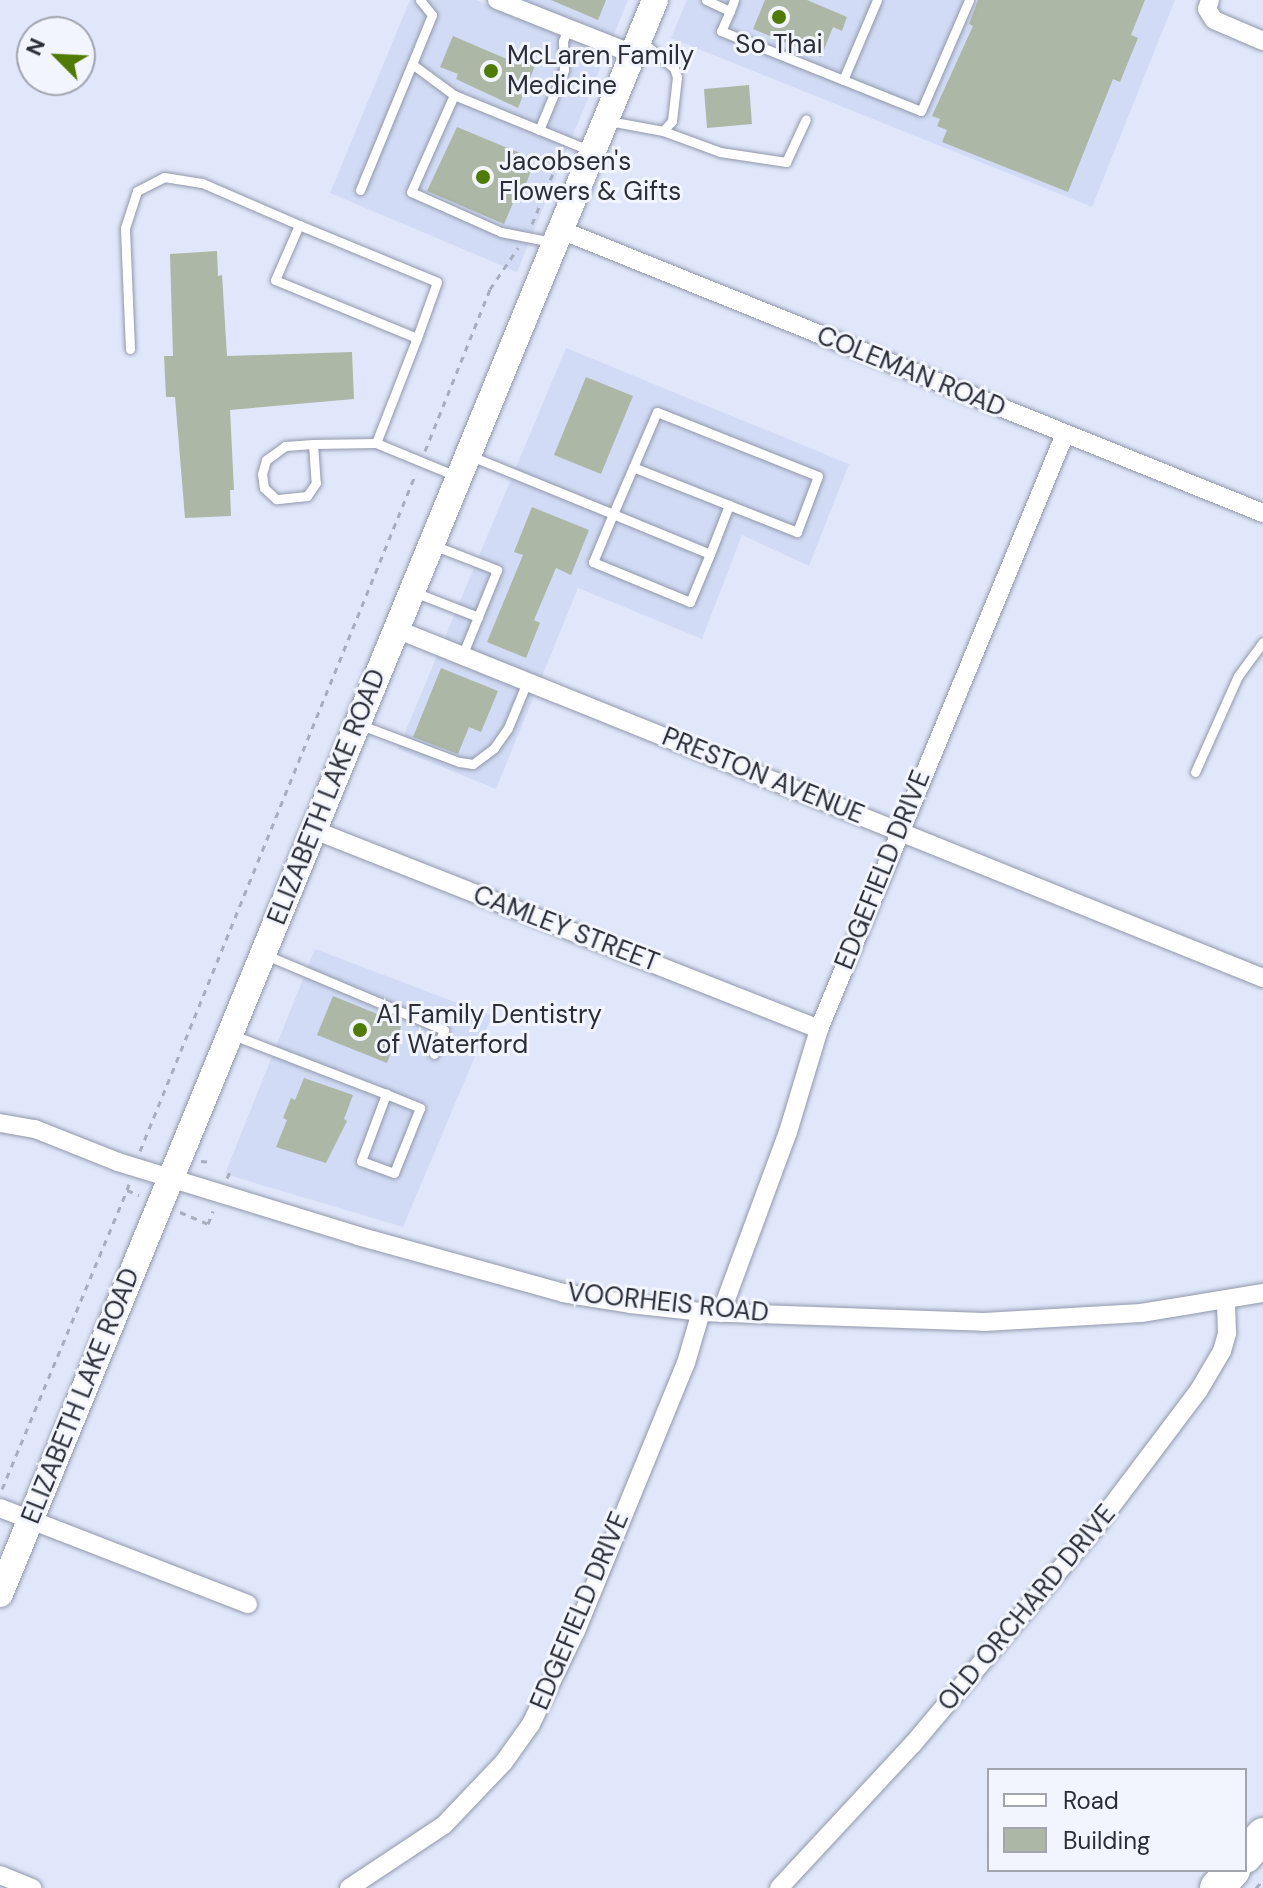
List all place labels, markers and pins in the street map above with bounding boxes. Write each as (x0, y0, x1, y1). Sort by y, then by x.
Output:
marker: So Thai (770, 8, 788, 26)
place label: So Thai (735, 29, 823, 61)
place label: McLaren Family Medicine (507, 40, 694, 102)
marker: McLaren Family Medicine (482, 62, 500, 80)
place label: Jacobsen's Flowers & Gifts (499, 146, 681, 208)
marker: Jacobsen's Flowers & Gifts (474, 168, 492, 186)
place label: A1 Family Dentistry of Waterford (376, 999, 602, 1060)
marker: A1 Family Dentistry of Waterford (351, 1021, 369, 1039)

